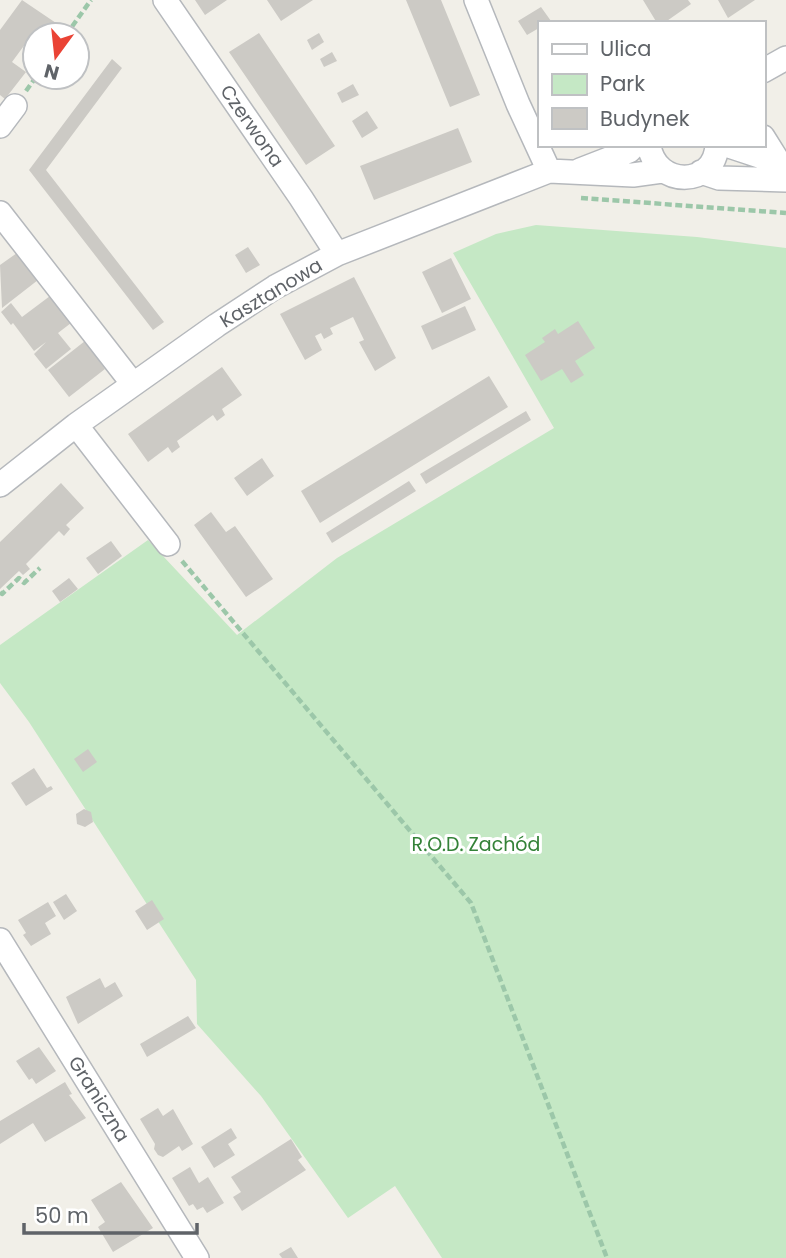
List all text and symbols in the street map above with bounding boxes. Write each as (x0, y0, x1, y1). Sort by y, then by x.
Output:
north arrow (21, 21, 91, 91)
legend (538, 21, 765, 147)
text: Ulica (600, 34, 651, 63)
text: N (41, 57, 62, 87)
text: Park (600, 69, 645, 98)
street label: Czerwona (214, 79, 290, 173)
text: Budynek (600, 104, 690, 133)
street label: Kasztanowa (215, 252, 327, 334)
park label: R.O.D. Zachód (412, 831, 540, 858)
street label: Graniczna (62, 1051, 136, 1147)
scale bar (24, 1192, 198, 1236)
text: 50 m (35, 1201, 89, 1230)

